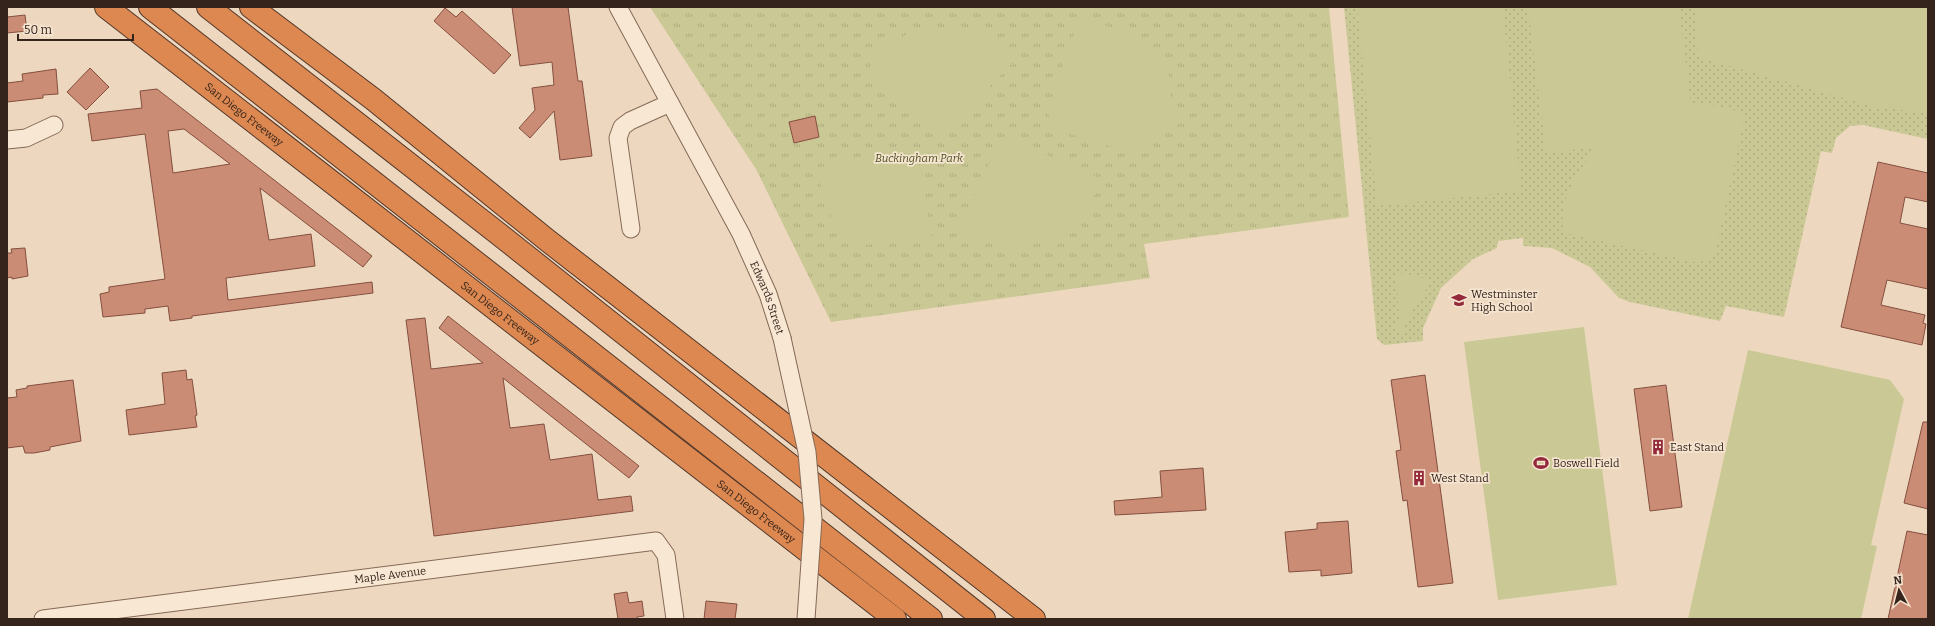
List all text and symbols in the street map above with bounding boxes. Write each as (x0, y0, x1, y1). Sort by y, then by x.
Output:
scale bar (18, 16, 133, 42)
text: 50 m (24, 23, 53, 37)
street label: San Diego Freeway (202, 80, 286, 149)
park label: Buckingham Park (875, 152, 964, 165)
street label: Edwards Street (747, 259, 787, 336)
street label: San Diego Freeway (458, 278, 542, 347)
place label: Westminster High School (1471, 288, 1538, 314)
school or university icon: Westminster High School (1450, 291, 1468, 309)
building icon: East Stand (1649, 438, 1667, 456)
place label: East Stand (1670, 441, 1724, 454)
sports icon: Boswell Field (1532, 454, 1550, 472)
place label: Boswell Field (1553, 457, 1620, 470)
building icon: West Stand (1410, 469, 1428, 487)
place label: West Stand (1431, 472, 1489, 485)
street label: San Diego Freeway (715, 477, 798, 546)
street label: Maple Avenue (353, 564, 427, 586)
north arrow (1879, 570, 1919, 610)
text: N (1893, 574, 1903, 588)

